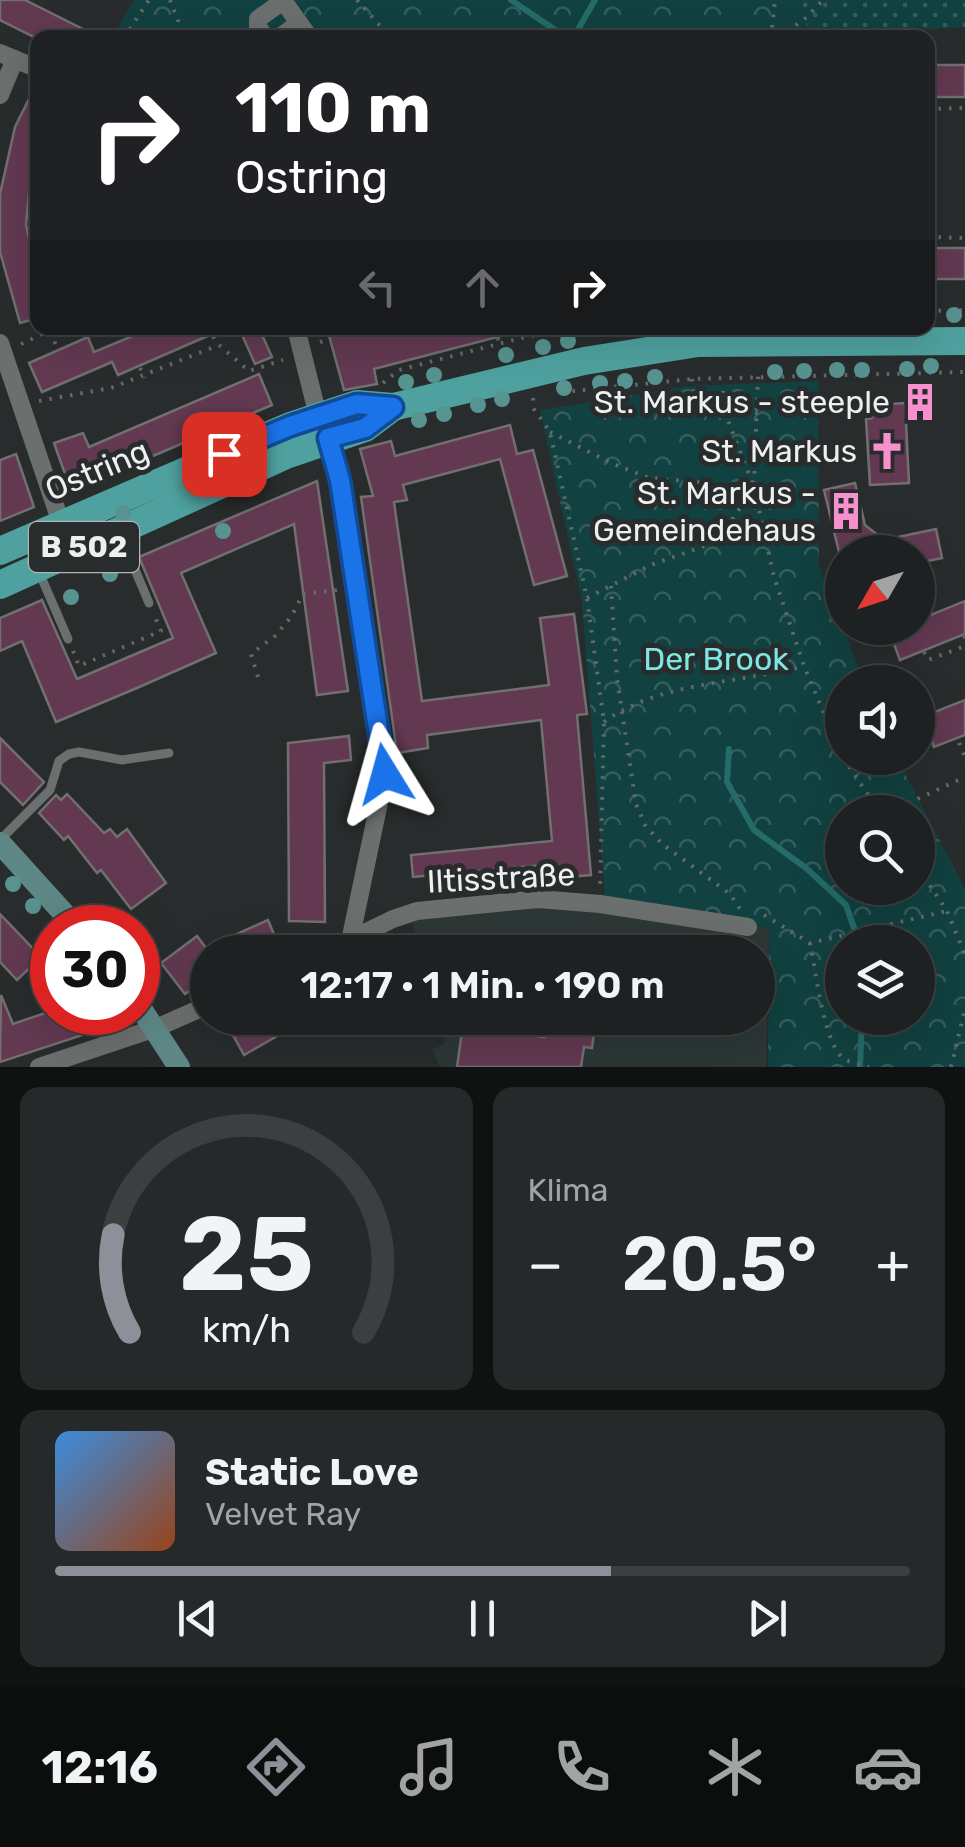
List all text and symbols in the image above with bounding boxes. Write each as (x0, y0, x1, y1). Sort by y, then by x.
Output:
text: 110 m (235, 67, 431, 150)
icon: right (70, 70, 200, 200)
text: Ostring (235, 151, 388, 204)
icon: left (350, 260, 405, 315)
icon: ahead (455, 260, 510, 315)
icon: right (560, 260, 615, 315)
building icon: St. Markus - steeple (899, 381, 941, 423)
place label: St. Markus - steeple (594, 383, 890, 421)
pin (182, 412, 267, 497)
icon: arrive (197, 427, 252, 482)
church icon: St. Markus (866, 430, 908, 472)
street label: Ostring (39, 431, 155, 509)
place label: St. Markus (701, 432, 857, 470)
place label: St. Markus - Gemeindehaus (593, 474, 816, 549)
building icon: St. Markus - Gemeindehaus (825, 490, 867, 532)
road number: B 502 (29, 522, 139, 572)
north arrow (825, 535, 935, 645)
map controls (825, 535, 935, 1035)
park label: Der Brook (643, 640, 789, 678)
button: sound (825, 665, 935, 775)
position arrow (333, 722, 437, 826)
button: search (825, 795, 935, 905)
street label: Iltisstraße (426, 855, 576, 901)
speed limit sign: 30 (30, 905, 160, 1035)
button: layers (825, 925, 935, 1035)
text: 12:17 · 1 Min. · 190 m (300, 962, 665, 1008)
text: Klima (528, 1171, 608, 1209)
text: 25 (179, 1193, 314, 1316)
text: 20.5° (622, 1220, 817, 1309)
text: − (528, 1232, 563, 1297)
text: + (876, 1232, 910, 1297)
text: km/h (202, 1309, 291, 1351)
text: Static Love (205, 1449, 419, 1495)
text: Velvet Ray (205, 1495, 361, 1533)
icon: previous (170, 1591, 225, 1646)
icon: pause (455, 1591, 510, 1646)
icon: next (740, 1591, 795, 1646)
icon: directions (241, 1732, 311, 1802)
icon: music (394, 1732, 464, 1802)
icon: phone (547, 1732, 617, 1802)
icon: climate (700, 1732, 770, 1802)
icon: car (853, 1732, 923, 1802)
text: 12:16 (42, 1741, 158, 1794)

